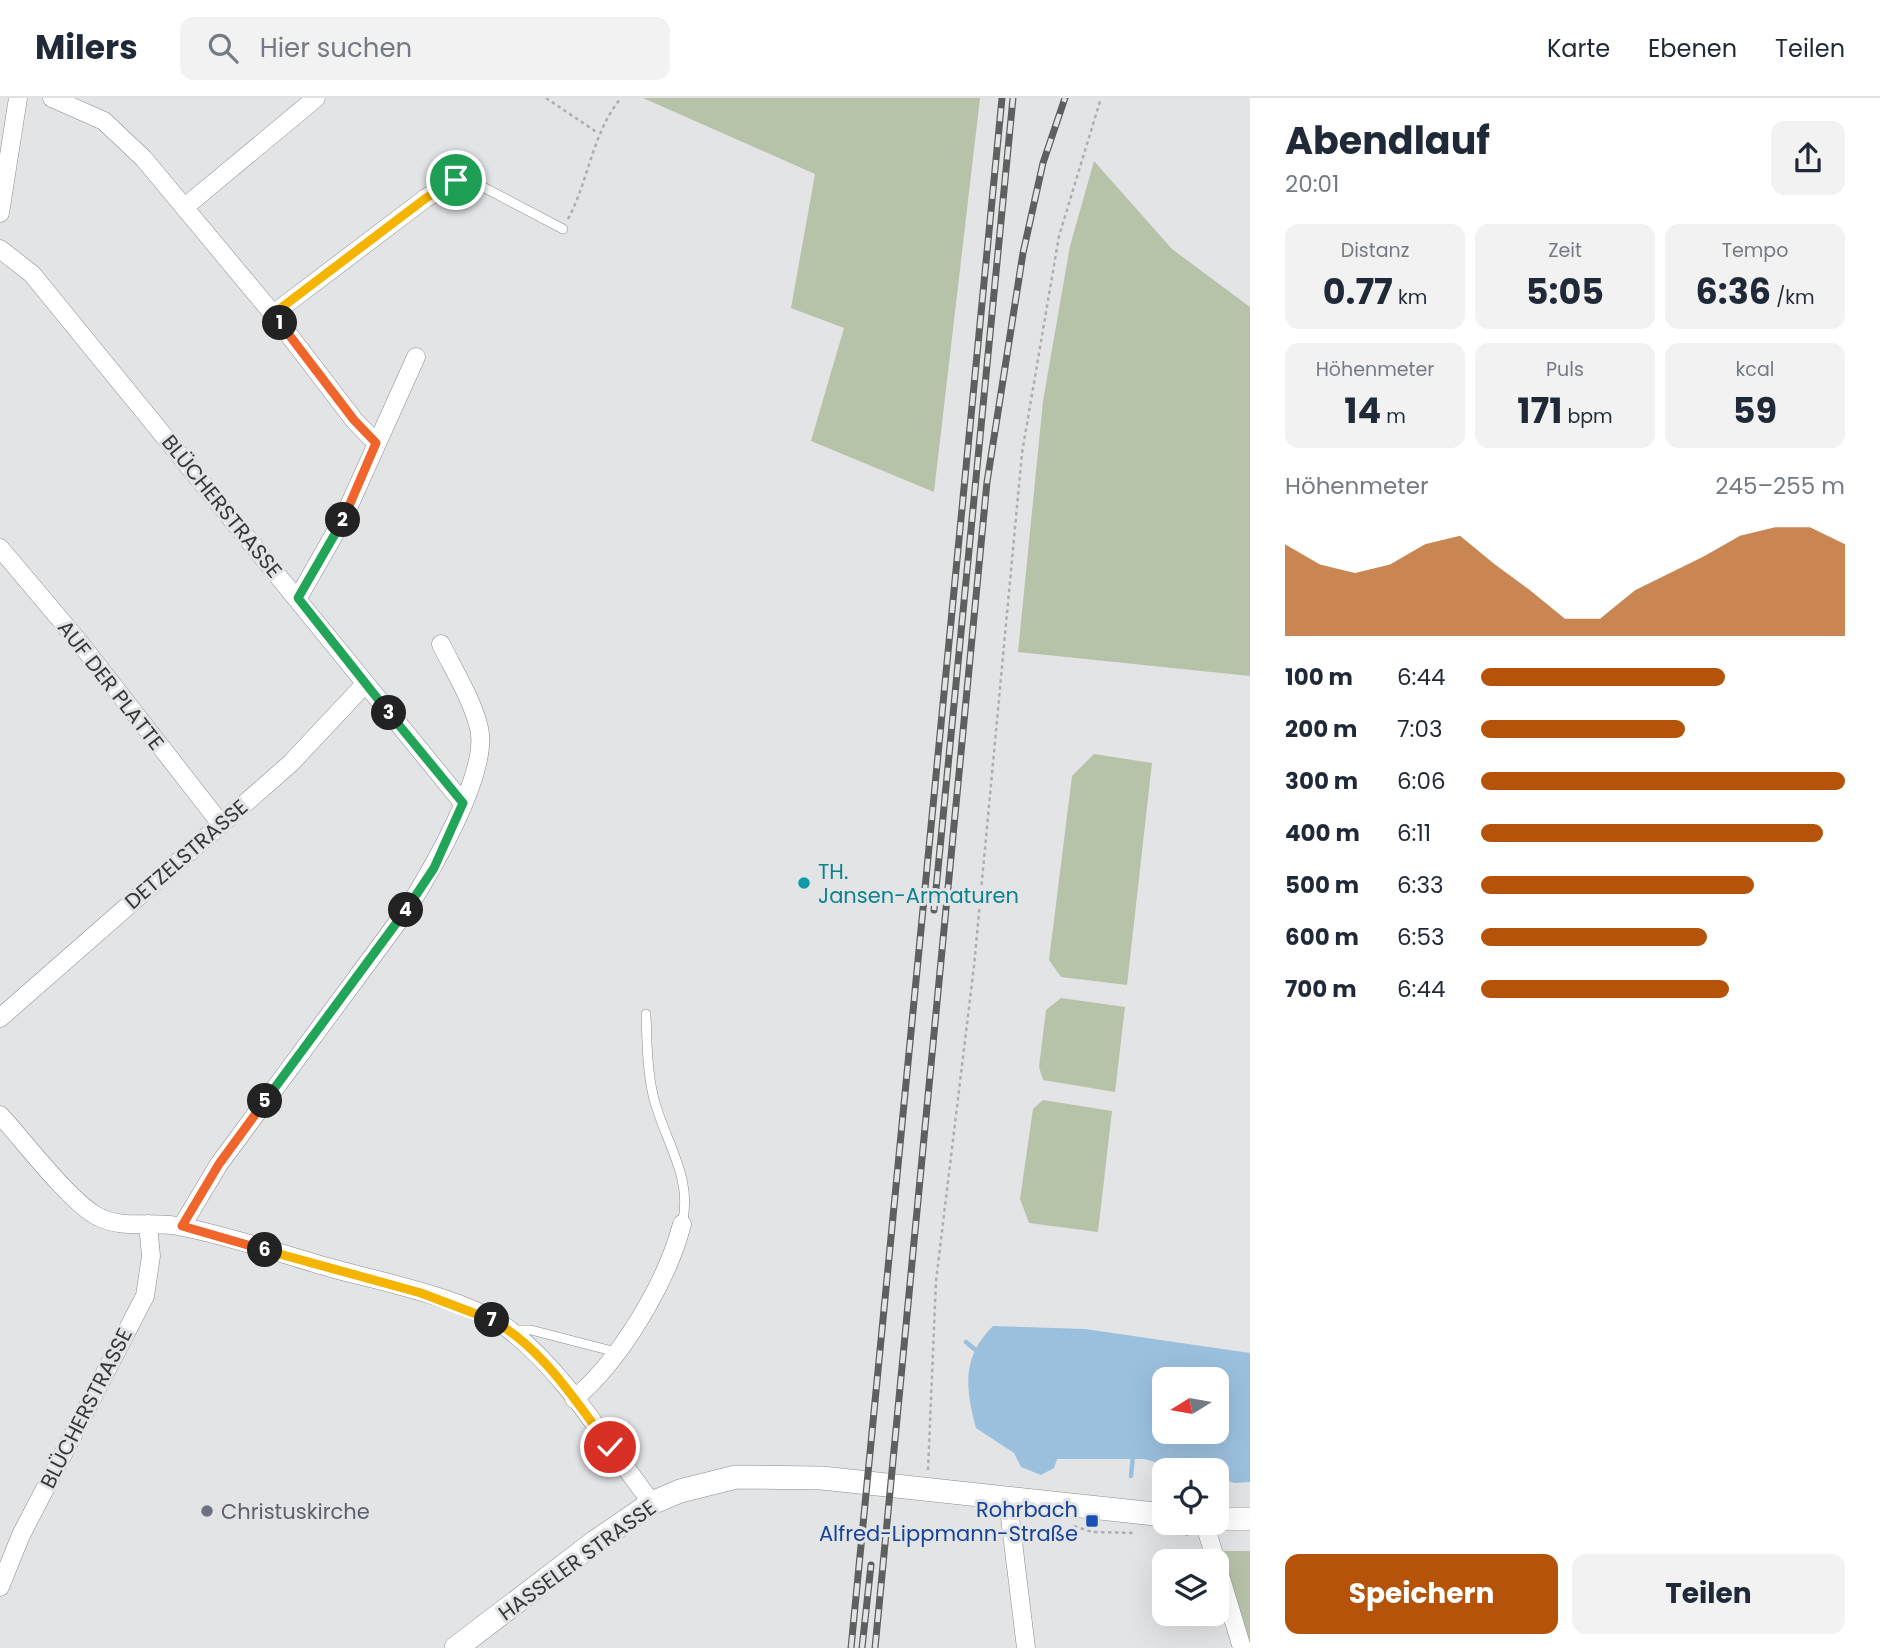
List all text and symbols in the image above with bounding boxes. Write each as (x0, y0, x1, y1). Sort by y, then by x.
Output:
search box (180, 17, 670, 80)
text: Milers (35, 24, 138, 71)
icon: search (204, 29, 242, 67)
text: Hier suchen (260, 30, 412, 66)
text: Karte (1547, 32, 1610, 65)
text: Ebenen (1648, 32, 1737, 65)
text: Teilen (1775, 32, 1845, 65)
text: Abendlauf (1285, 114, 1490, 167)
button: share (1771, 121, 1845, 195)
pin (426, 150, 486, 210)
icon: arrive (437, 161, 475, 199)
text: 20:01 (1285, 168, 1339, 200)
text: Distanz (1341, 237, 1409, 264)
text: Zeit (1548, 237, 1582, 264)
text: Tempo (1722, 237, 1788, 264)
text: 0.77 (1323, 267, 1393, 316)
text: 5:05 (1526, 267, 1604, 316)
text: 6:36 (1695, 267, 1771, 316)
text: km (1393, 284, 1427, 311)
text: /km (1771, 284, 1815, 311)
pin: 1 (262, 306, 298, 341)
text: 1 (276, 309, 283, 336)
text: Höhenmeter (1316, 356, 1434, 383)
text: Puls (1546, 356, 1584, 383)
text: kcal (1736, 356, 1774, 383)
text: 14 (1344, 386, 1381, 435)
text: 171 (1517, 386, 1562, 435)
text: 59 (1733, 386, 1777, 435)
text: m (1381, 403, 1406, 430)
text: bpm (1562, 403, 1613, 430)
street label: BLÜCHERSTRASSE (155, 428, 289, 584)
text: Höhenmeter (1285, 470, 1429, 502)
text: 245–255 m (1715, 470, 1845, 502)
pin: 2 (326, 502, 360, 538)
text: 2 (337, 506, 348, 533)
street label: AUF DER PLATTE (51, 614, 171, 756)
text: 100 m (1285, 661, 1353, 693)
text: 6:44 (1397, 661, 1445, 693)
pin: 3 (372, 696, 406, 730)
text: 3 (383, 699, 394, 726)
text: 200 m (1285, 713, 1357, 745)
text: 7:03 (1397, 713, 1442, 745)
text: 300 m (1285, 765, 1358, 797)
text: 6:06 (1397, 765, 1446, 797)
street label: DETZELSTRASSE (118, 792, 254, 916)
text: 400 m (1285, 817, 1360, 849)
text: 6:11 (1397, 817, 1431, 849)
place label: TH. Jansen-Armaturen (818, 857, 1019, 910)
text: 500 m (1285, 869, 1359, 901)
text: 6:33 (1397, 869, 1444, 901)
marker: TH. Jansen-Armaturen (796, 875, 812, 891)
pin: 4 (388, 892, 424, 928)
text: 4 (399, 896, 412, 923)
text: 600 m (1285, 921, 1359, 953)
text: 6:53 (1397, 921, 1445, 953)
text: 700 m (1285, 973, 1357, 1005)
text: 6:44 (1397, 973, 1445, 1005)
pin: 5 (247, 1084, 282, 1118)
text: 5 (258, 1087, 271, 1114)
pin: 6 (247, 1232, 282, 1268)
text: 6 (258, 1236, 271, 1263)
pin: 7 (475, 1302, 510, 1338)
text: 7 (486, 1306, 497, 1333)
street label: BLÜCHERSTRASSE (33, 1323, 139, 1493)
north arrow (1152, 1367, 1228, 1444)
map controls (1152, 1367, 1229, 1626)
pin (580, 1417, 640, 1477)
icon: check (591, 1428, 629, 1466)
button: locate (1152, 1458, 1229, 1535)
street label: HASSELER STRASSE (492, 1493, 662, 1627)
place label: Rohrbach Alfred-Lippmann-Straße (819, 1495, 1078, 1548)
place label: Christuskirche (221, 1497, 370, 1526)
marker: Christuskirche (199, 1503, 215, 1519)
marker: Rohrbach Alfred-Lippmann-Straße (1084, 1513, 1100, 1529)
button: layers (1152, 1549, 1229, 1626)
button: Speichern (1285, 1554, 1558, 1634)
button: Teilen (1572, 1554, 1845, 1634)

